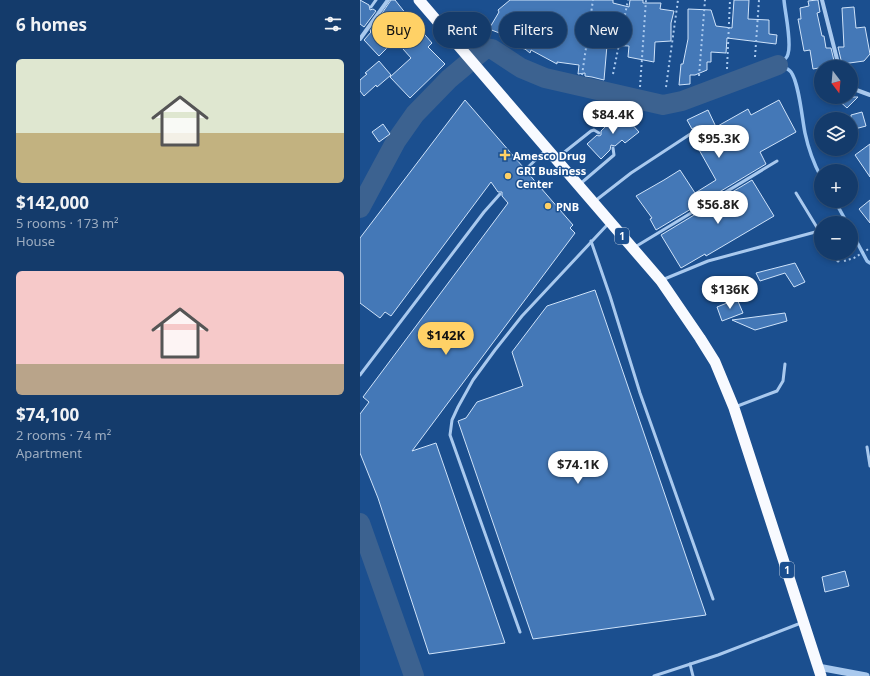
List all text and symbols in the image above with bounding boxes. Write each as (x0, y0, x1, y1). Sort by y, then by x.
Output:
chip: Buy (372, 12, 425, 48)
chip: Rent (433, 12, 491, 48)
chip: Filters (499, 12, 567, 48)
chip: New (575, 12, 632, 48)
text: 6 homes (16, 13, 87, 36)
icon: filters (322, 13, 344, 35)
north arrow (814, 60, 858, 104)
map controls (814, 60, 858, 260)
icon: home (144, 85, 216, 157)
pin: $84.4K (580, 101, 646, 135)
text: $84.4K (592, 105, 634, 123)
button: layers (814, 112, 858, 156)
pin: $95.3K (686, 125, 752, 159)
text: $95.3K (698, 129, 740, 147)
place label: Amesco Drug (513, 148, 586, 163)
marker: Amesco Drug (500, 150, 510, 160)
place label: GRI Business Center (516, 163, 587, 191)
button: + (814, 164, 858, 208)
marker: GRI Business Center (503, 171, 513, 181)
text: $142,000 (16, 191, 89, 214)
pin: $56.8K (685, 191, 751, 225)
text: $56.8K (697, 195, 739, 213)
place label: PNB (556, 199, 579, 214)
marker: PNB (543, 201, 553, 211)
text: 5 rooms · 173 m² (16, 214, 119, 232)
button: − (814, 216, 858, 260)
road number: 1 (615, 228, 629, 244)
text: House (16, 232, 55, 250)
pin: $136K (702, 276, 758, 310)
text: $136K (711, 280, 749, 298)
icon: home (144, 297, 216, 369)
pin: $142K (418, 322, 474, 356)
text: $142K (427, 326, 465, 344)
text: $74,100 (16, 403, 79, 426)
text: 2 rooms · 74 m² (16, 426, 111, 444)
text: Apartment (16, 444, 82, 462)
pin: $74.1K (545, 451, 611, 485)
text: $74.1K (557, 455, 599, 473)
road number: 1 (780, 562, 794, 578)

